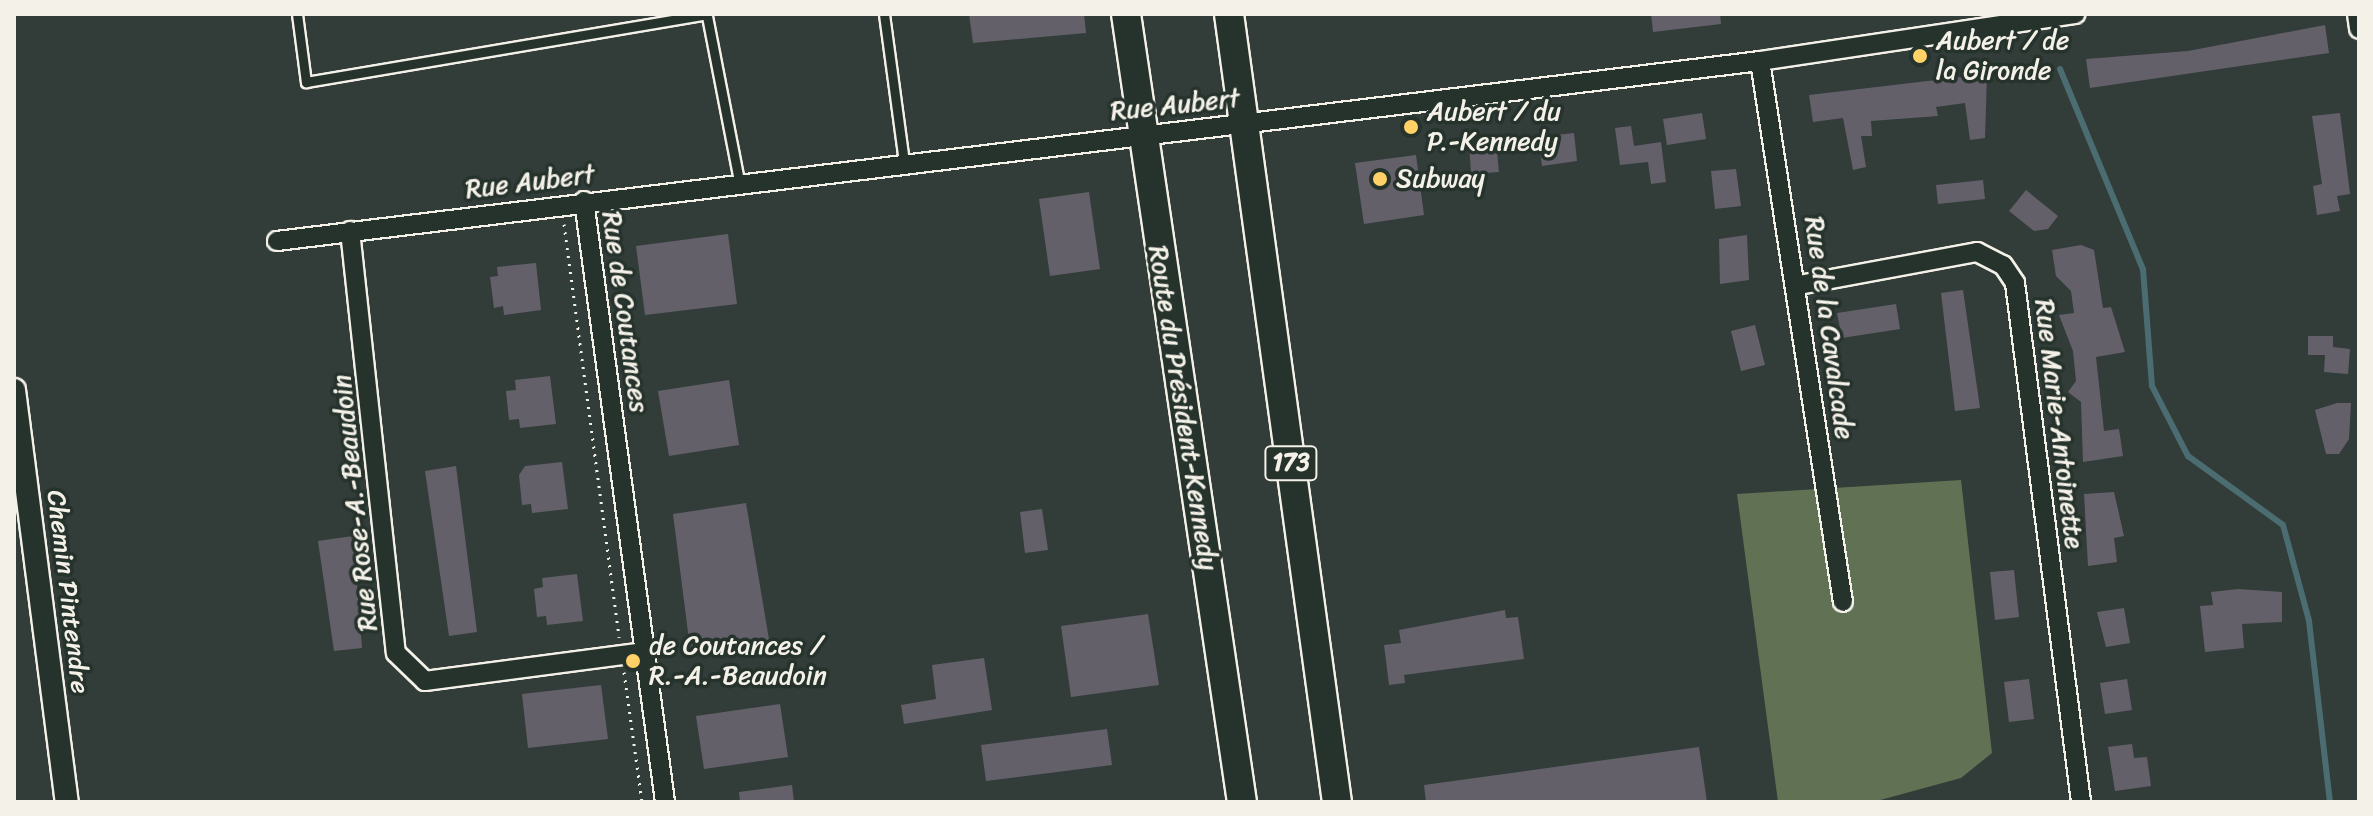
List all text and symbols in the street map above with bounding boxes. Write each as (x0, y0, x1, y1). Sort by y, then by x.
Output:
place label: Aubert / de la Gironde (1936, 25, 2069, 86)
marker: Aubert / de la Gironde (1911, 47, 1929, 65)
street label: Rue Aubert (1109, 83, 1241, 127)
place label: Aubert / du P.-Kennedy (1427, 96, 1561, 158)
marker: Aubert / du P.-Kennedy (1402, 118, 1420, 136)
street label: Rue Aubert (464, 159, 596, 205)
place label: Subway (1396, 163, 1485, 195)
marker: Subway (1371, 170, 1389, 188)
street label: Rue de Coutances (595, 209, 655, 415)
street label: Rue de la Cavalcade (1798, 214, 1860, 442)
street label: Route du Président-Kennedy (1142, 243, 1224, 573)
street label: Rue Marie-Antoinette (2028, 298, 2090, 550)
street label: Rue Rose-A.-Beaudoin (326, 374, 384, 632)
road number: 173 (1263, 443, 1319, 483)
street label: Chemin Pintendre (40, 489, 96, 695)
place label: de Coutances / R.-A.-Beaudoin (649, 630, 827, 692)
marker: de Coutances / R.-A.-Beaudoin (624, 652, 642, 670)

